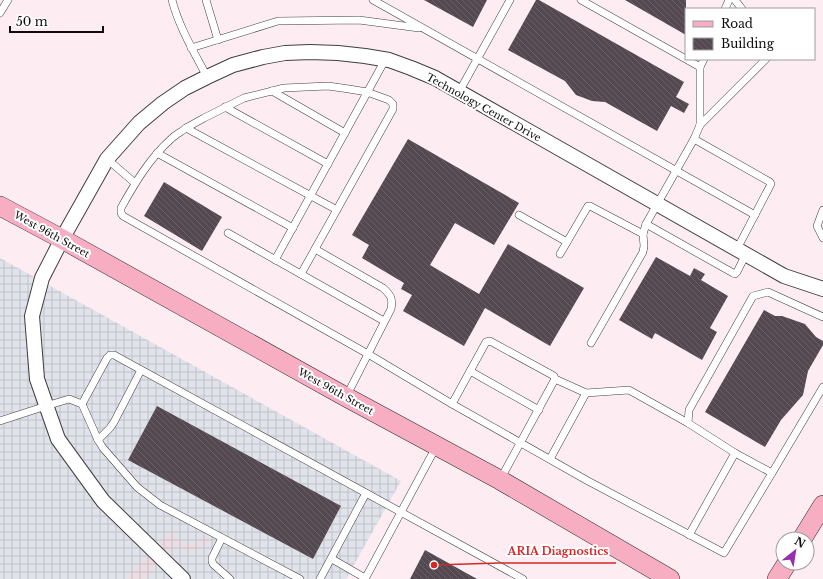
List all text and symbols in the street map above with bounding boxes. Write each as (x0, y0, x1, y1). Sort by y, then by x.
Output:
scale bar (10, 8, 103, 34)
legend (685, 8, 815, 60)
text: 50 m (16, 14, 48, 29)
text: Road (721, 16, 753, 31)
text: Building (721, 36, 775, 51)
street label: Technology Center Drive (424, 70, 544, 145)
street label: West 96th Street (11, 208, 92, 261)
street label: West 96th Street (295, 365, 376, 418)
north arrow (775, 531, 815, 571)
text: N (792, 534, 809, 551)
callout: ARIA Diagnostics (499, 540, 616, 563)
text: ARIA Diagnostics (507, 544, 608, 558)

